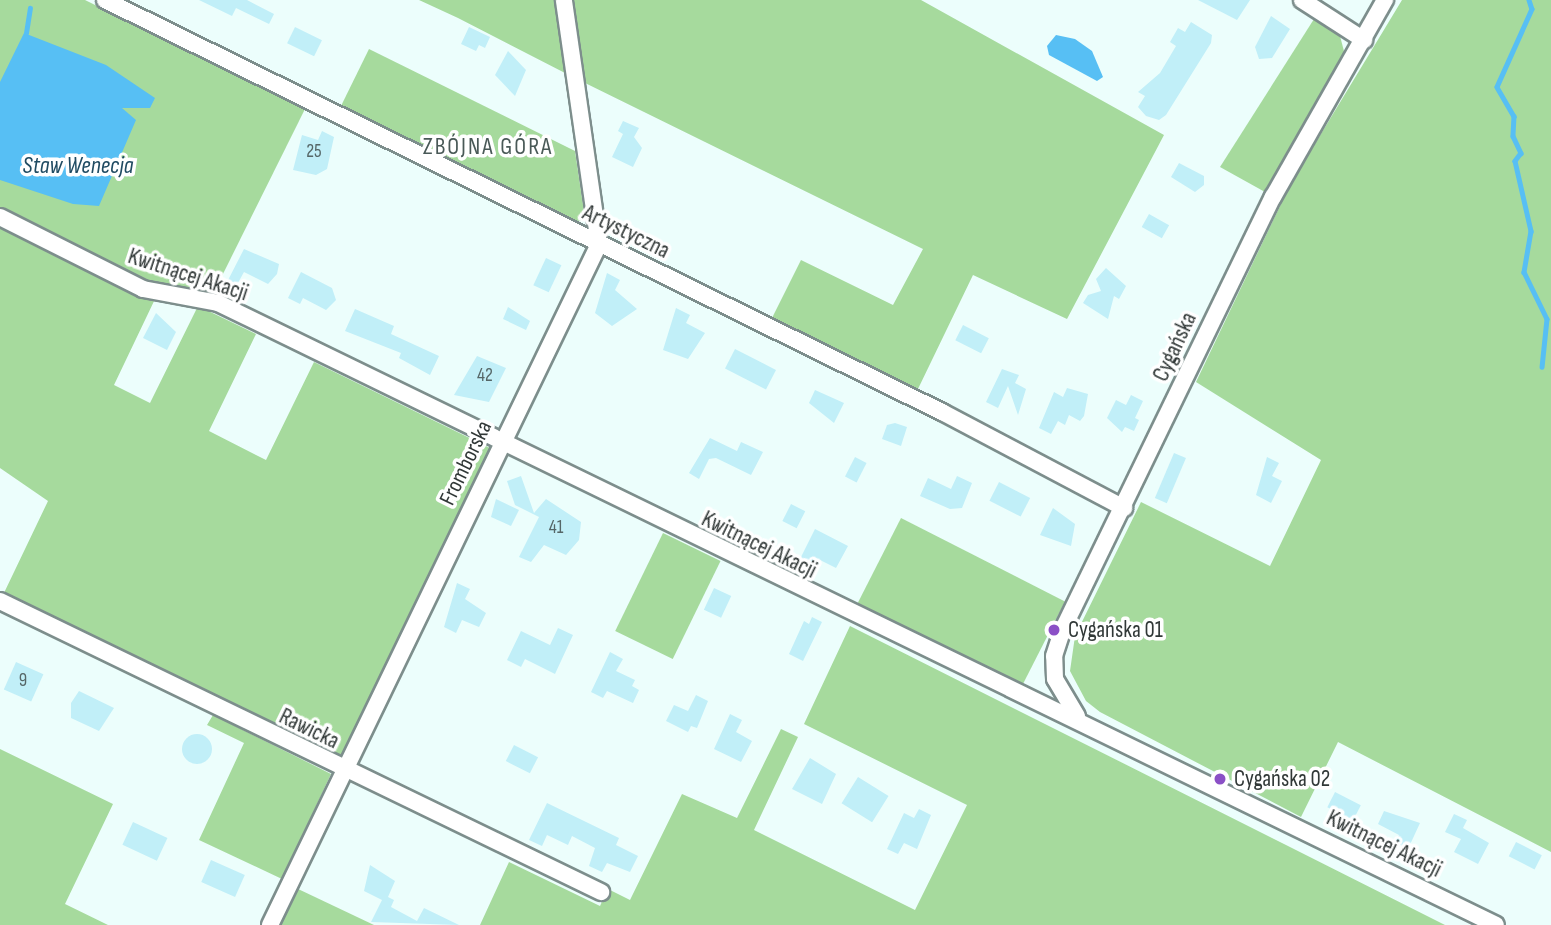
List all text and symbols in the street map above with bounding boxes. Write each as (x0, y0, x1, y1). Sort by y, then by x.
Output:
district label: ZBÓJNA GÓRA (424, 133, 552, 161)
house number: 25 (306, 141, 322, 163)
water label: Staw Wenecja (23, 152, 133, 180)
street label: Artystyczna (578, 199, 674, 265)
street label: Kwitnącej Akacji (125, 243, 251, 307)
street label: Cygańska (1147, 308, 1203, 386)
house number: 42 (477, 365, 493, 387)
street label: Fromborska (434, 416, 498, 510)
street label: Kwitnącej Akacji (697, 505, 821, 585)
house number: 41 (549, 517, 563, 539)
place label: Cygańska 01 (1068, 616, 1163, 644)
marker: Cygańska 01 (1046, 622, 1062, 638)
house number: 9 (19, 670, 27, 692)
street label: Rawicka (275, 703, 343, 755)
place label: Cygańska 02 (1234, 765, 1330, 793)
marker: Cygańska 02 (1212, 771, 1228, 787)
street label: Kwitnącej Akacji (1322, 804, 1446, 884)

